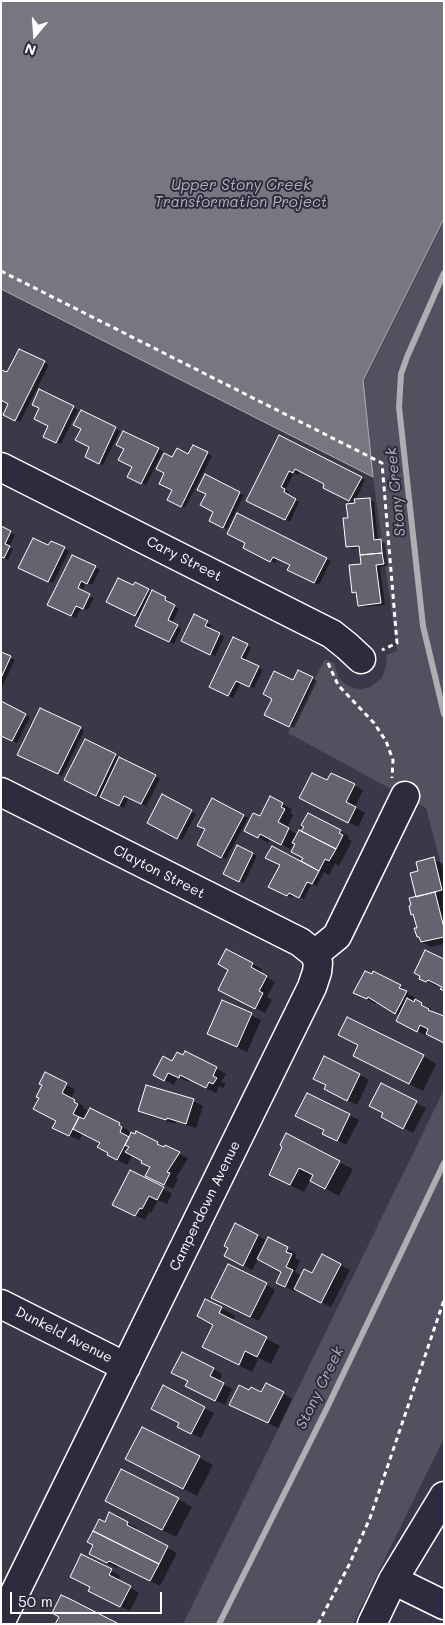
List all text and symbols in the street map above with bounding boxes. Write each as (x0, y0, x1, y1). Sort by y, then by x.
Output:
north arrow (10, 10, 60, 60)
text: N (22, 39, 38, 60)
water label: Upper Stony Creek Transformation Project (155, 176, 327, 211)
water label: Stony Creek (382, 446, 410, 538)
street label: Cary Street (144, 533, 224, 585)
street label: Clayton Street (110, 842, 208, 902)
street label: Camperdown Avenue (166, 1138, 244, 1274)
street label: Dunkeld Avenue (13, 1303, 115, 1367)
water label: Stony Creek (292, 1344, 348, 1432)
scale bar (12, 1582, 165, 1614)
text: 50 m (18, 1591, 53, 1611)

